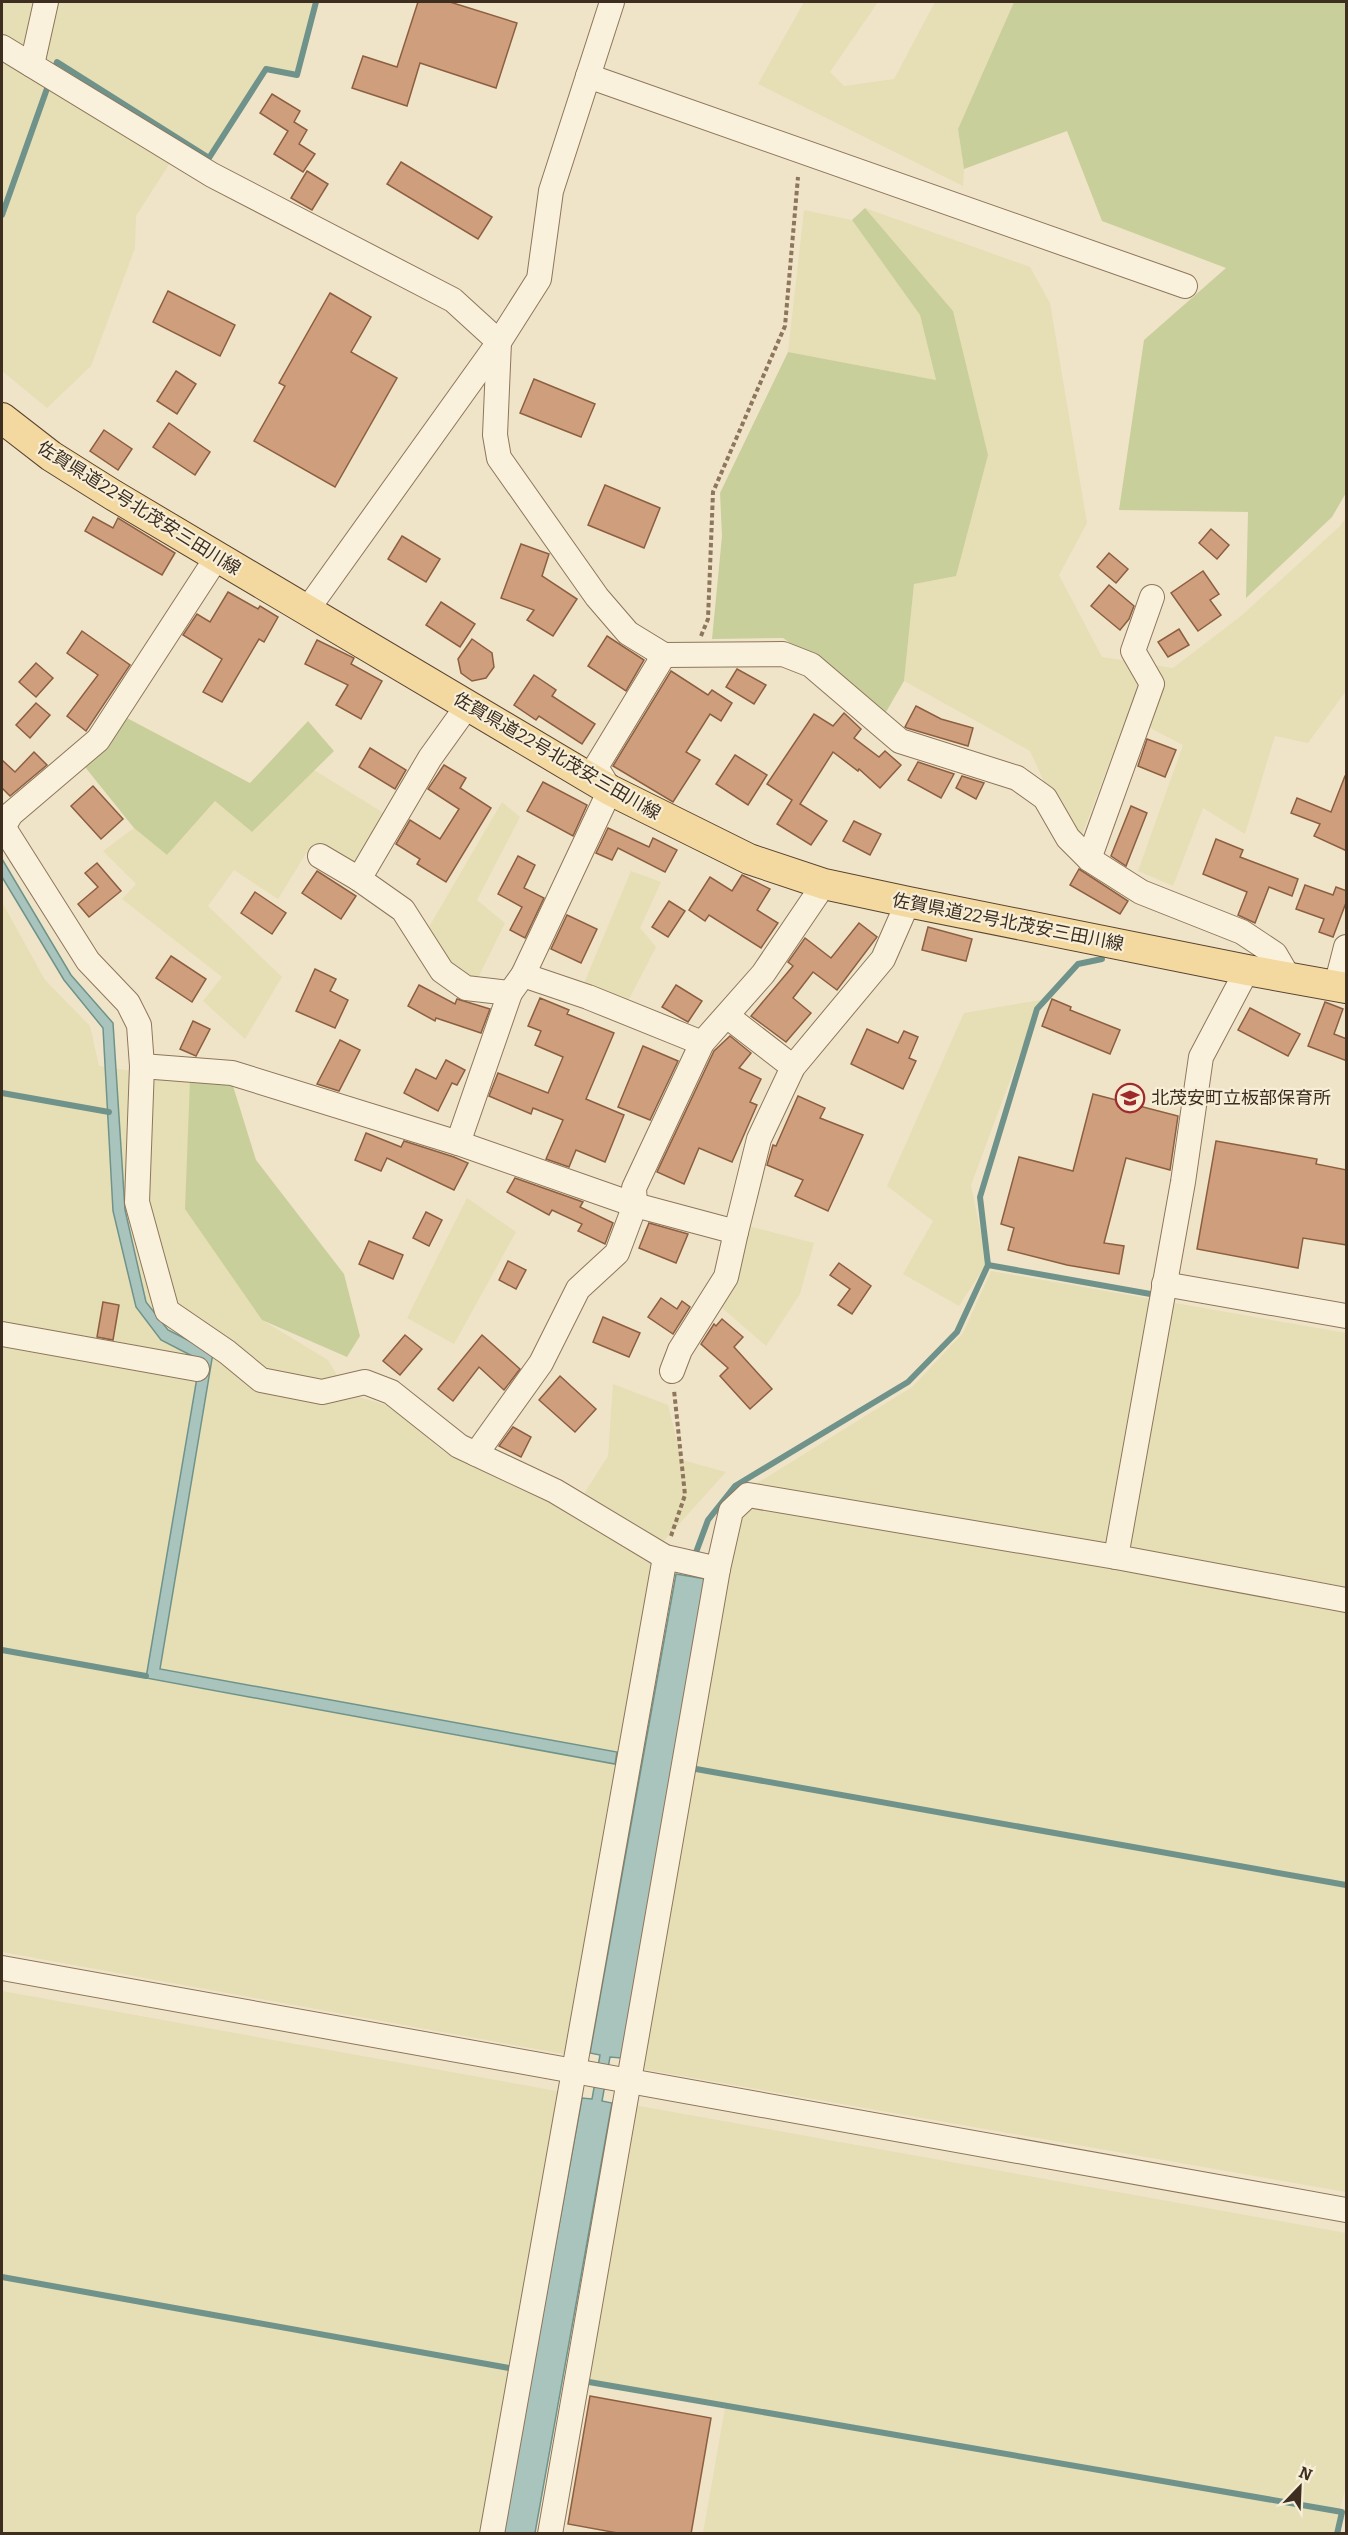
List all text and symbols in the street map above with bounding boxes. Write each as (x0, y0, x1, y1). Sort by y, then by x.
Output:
street label: 佐賀県道22号北茂安三田川線 (33, 436, 245, 580)
street label: 佐賀県道22号北茂安三田川線 (449, 688, 665, 824)
street label: 佐賀県道22号北茂安三田川線 (890, 889, 1126, 955)
school or university icon: 北茂安町立板部保育所 (1114, 1082, 1146, 1114)
place label: 北茂安町立板部保育所 (1151, 1087, 1331, 1109)
north arrow (1270, 2457, 1330, 2517)
text: N (1296, 2462, 1315, 2485)

